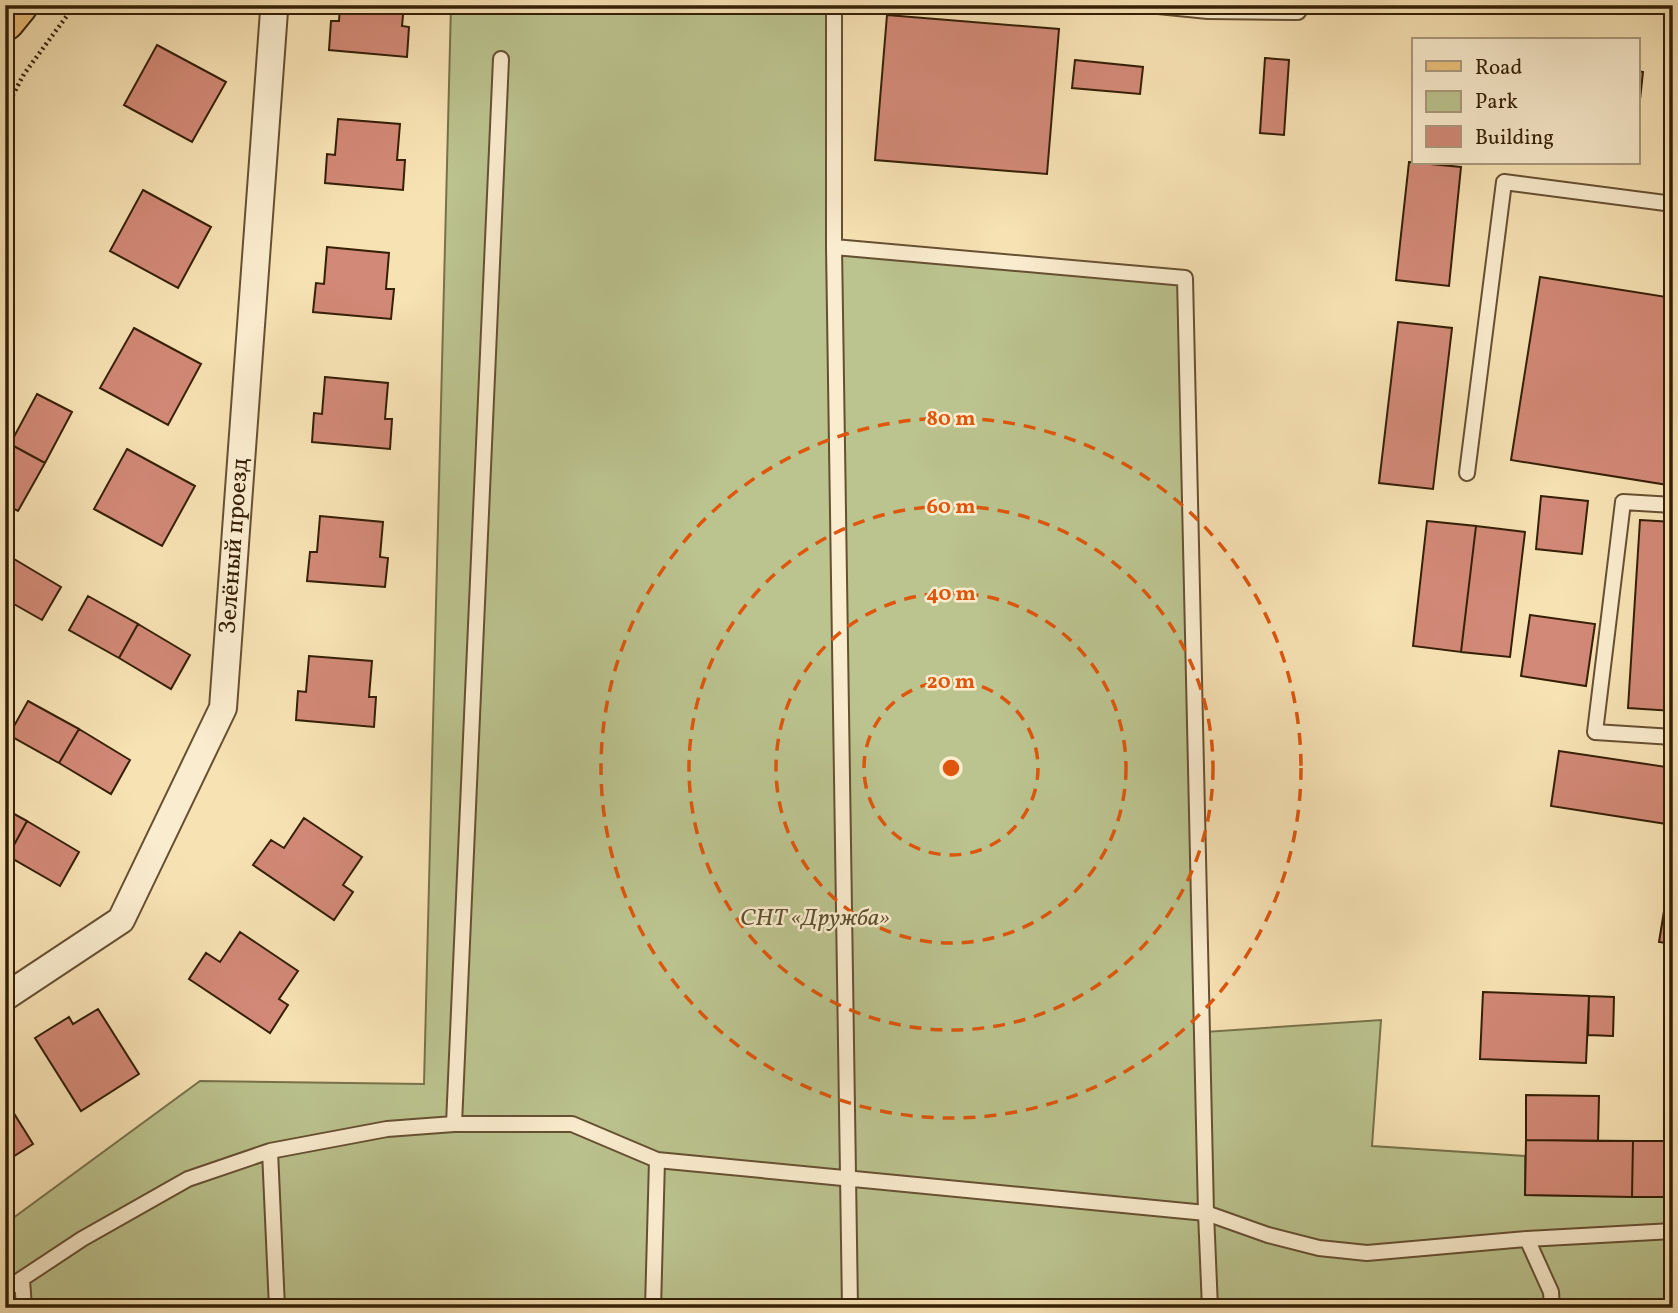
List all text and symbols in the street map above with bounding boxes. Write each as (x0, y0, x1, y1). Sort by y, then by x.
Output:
legend (1412, 38, 1640, 164)
text: Road (1475, 54, 1522, 83)
text: Park (1475, 88, 1518, 117)
text: Building (1475, 124, 1554, 153)
text: 80 m (927, 405, 975, 434)
street label: Зелёный проезд (211, 456, 258, 635)
text: 60 m (927, 493, 975, 522)
text: 40 m (926, 580, 976, 609)
text: 20 m (927, 668, 975, 697)
centre of rings (939, 756, 963, 780)
park label: СНТ «Дружба» (740, 902, 890, 936)

